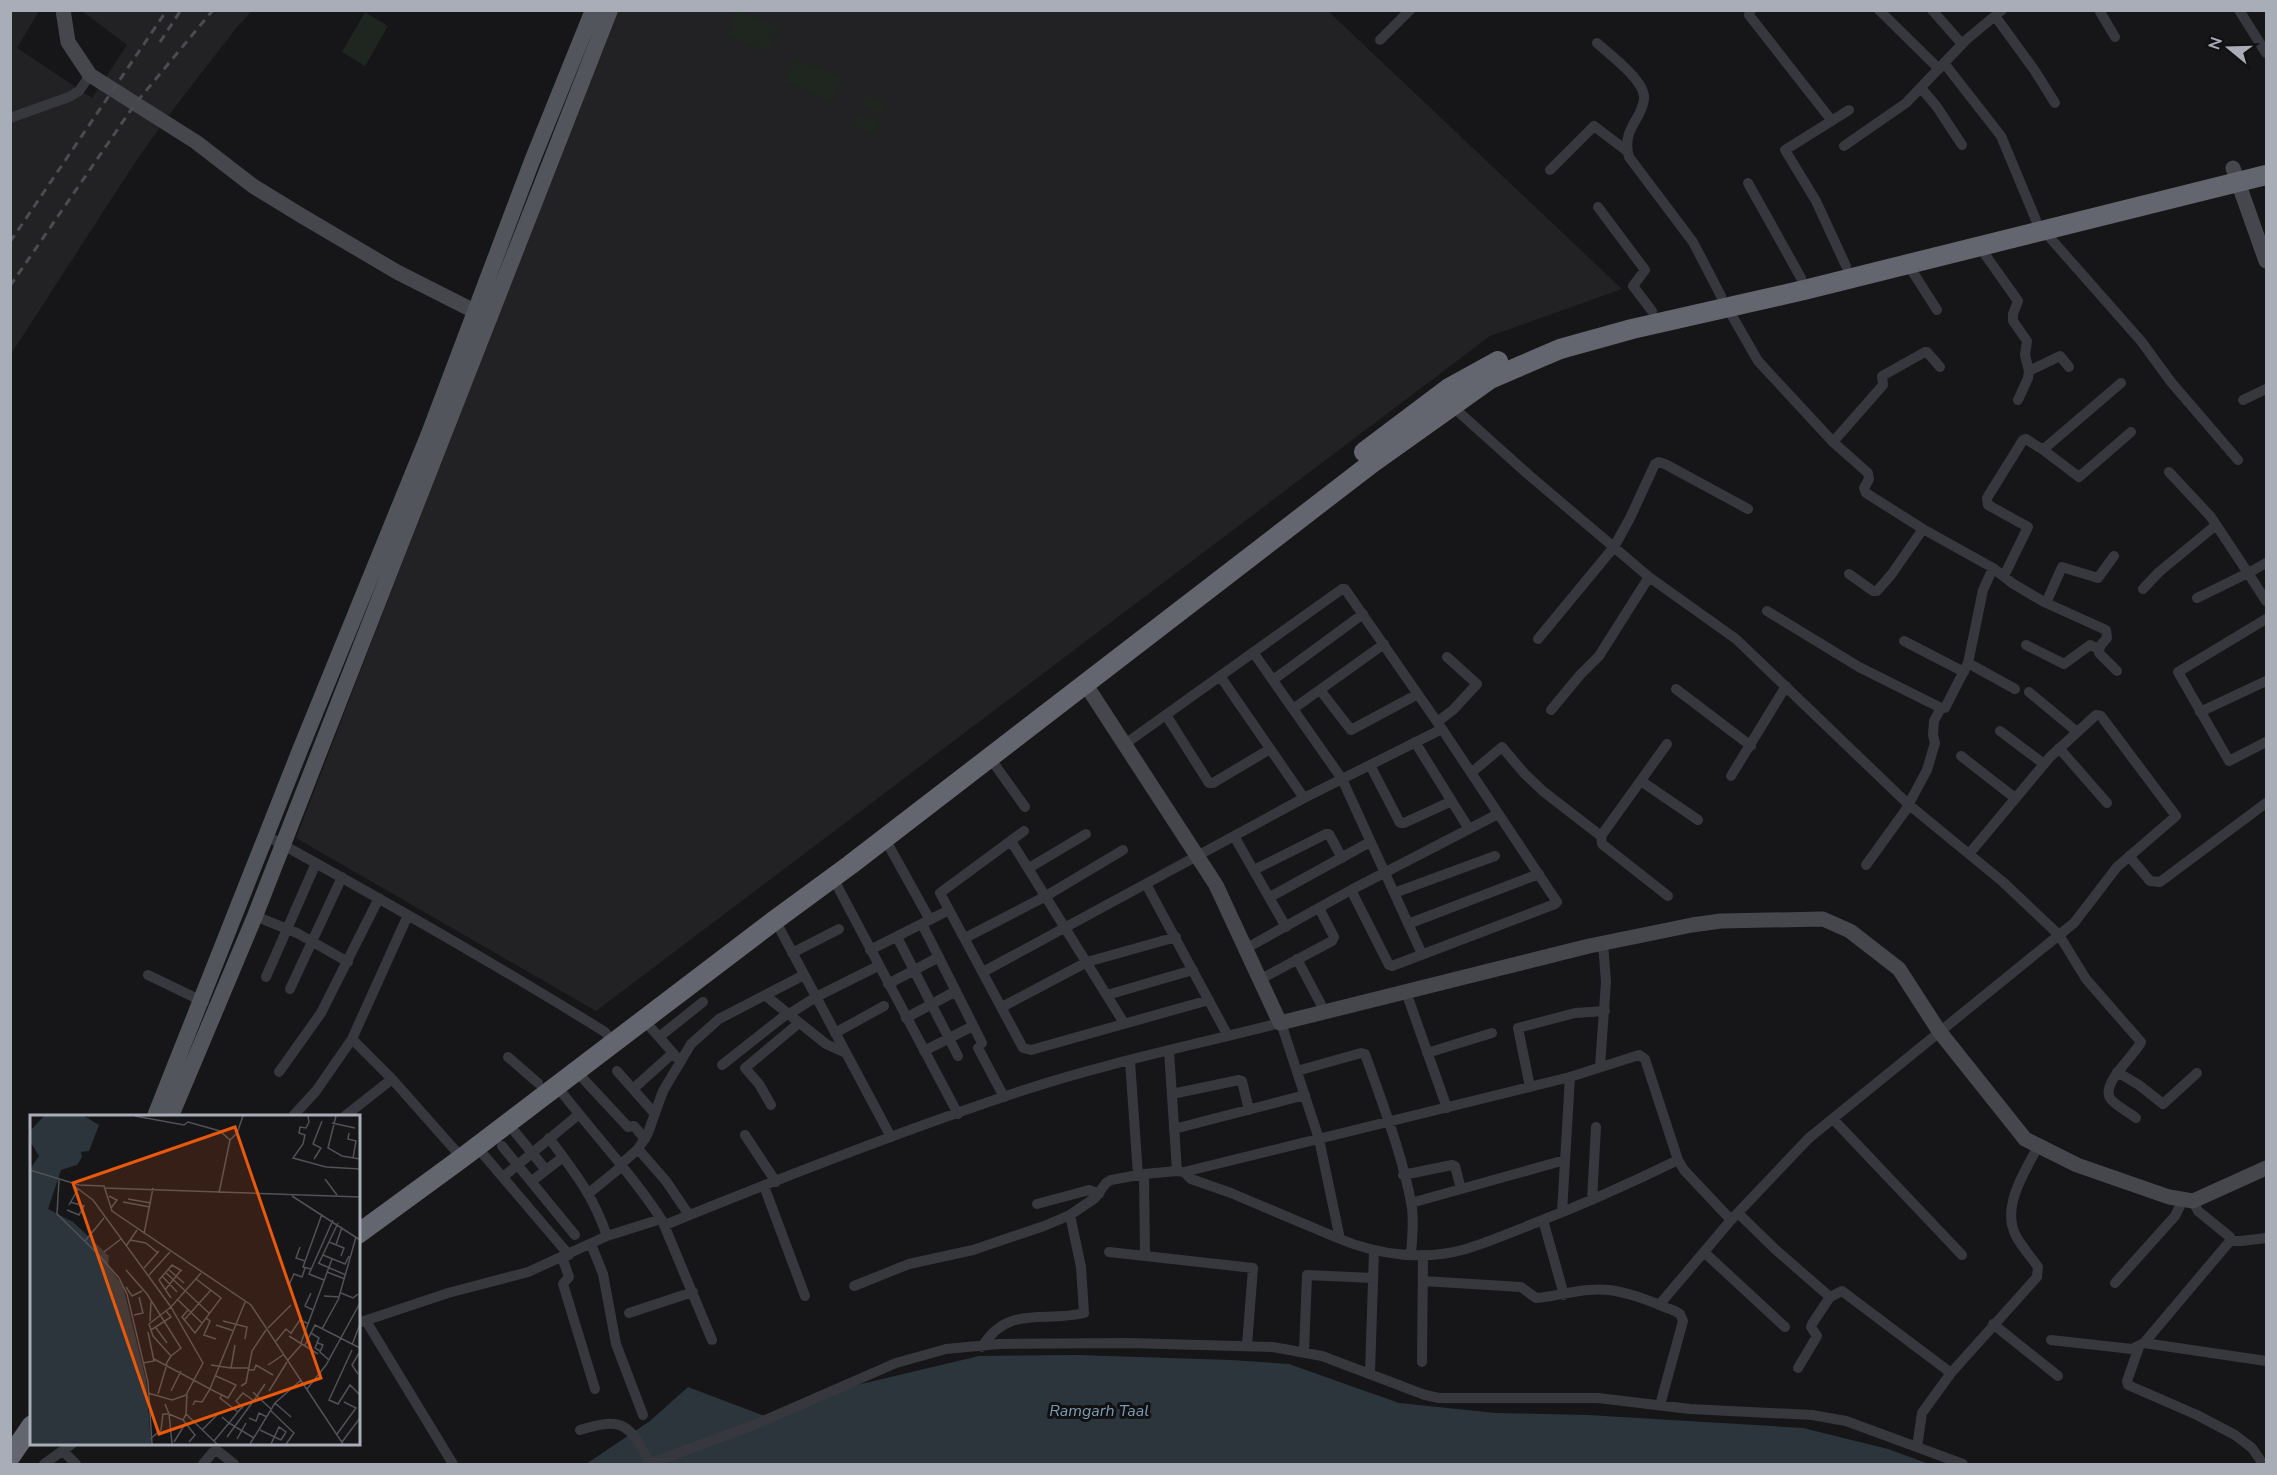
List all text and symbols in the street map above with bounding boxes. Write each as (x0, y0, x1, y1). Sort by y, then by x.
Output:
north arrow (2199, 18, 2259, 78)
text: N (2203, 34, 2228, 53)
inset map (30, 1115, 360, 1445)
water label: Ramgarh Taal (1049, 1400, 1149, 1422)

